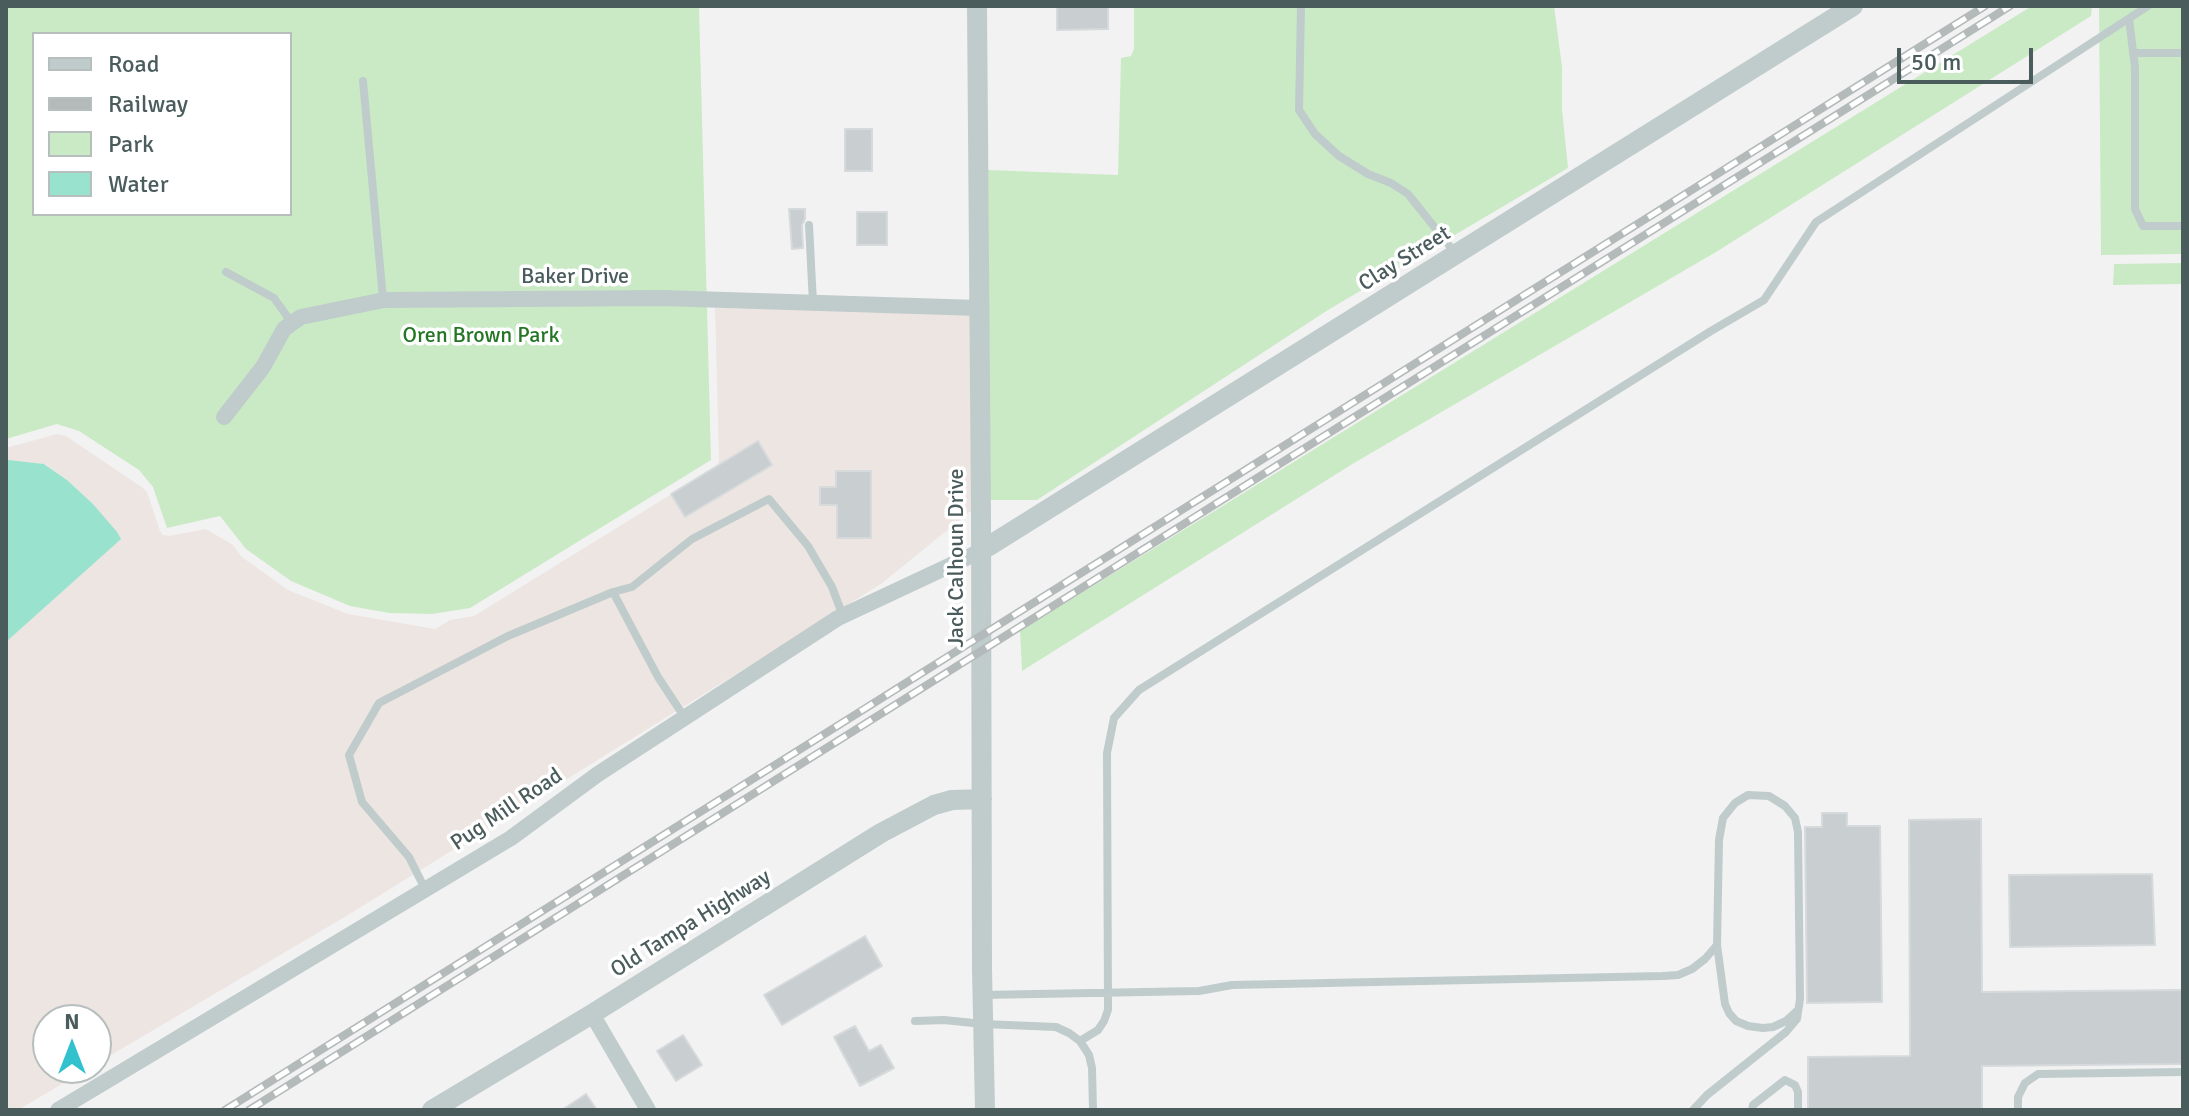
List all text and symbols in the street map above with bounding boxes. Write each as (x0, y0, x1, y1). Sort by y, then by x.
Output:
legend (32, 32, 292, 216)
scale bar (1901, 32, 2037, 82)
text: 50 m (1911, 47, 1961, 77)
text: Road (108, 49, 159, 79)
text: Railway (108, 89, 188, 119)
text: Park (108, 129, 154, 159)
text: Water (108, 169, 168, 199)
street label: Clay Street (1354, 220, 1456, 298)
street label: Baker Drive (521, 264, 629, 290)
park label: Oren Brown Park (403, 323, 559, 349)
street label: Jack Calhoun Drive (944, 469, 970, 647)
street label: Pug Mill Road (446, 763, 568, 857)
street label: Old Tampa Highway (606, 864, 776, 984)
north arrow (32, 1004, 112, 1084)
text: N (64, 1008, 80, 1035)

